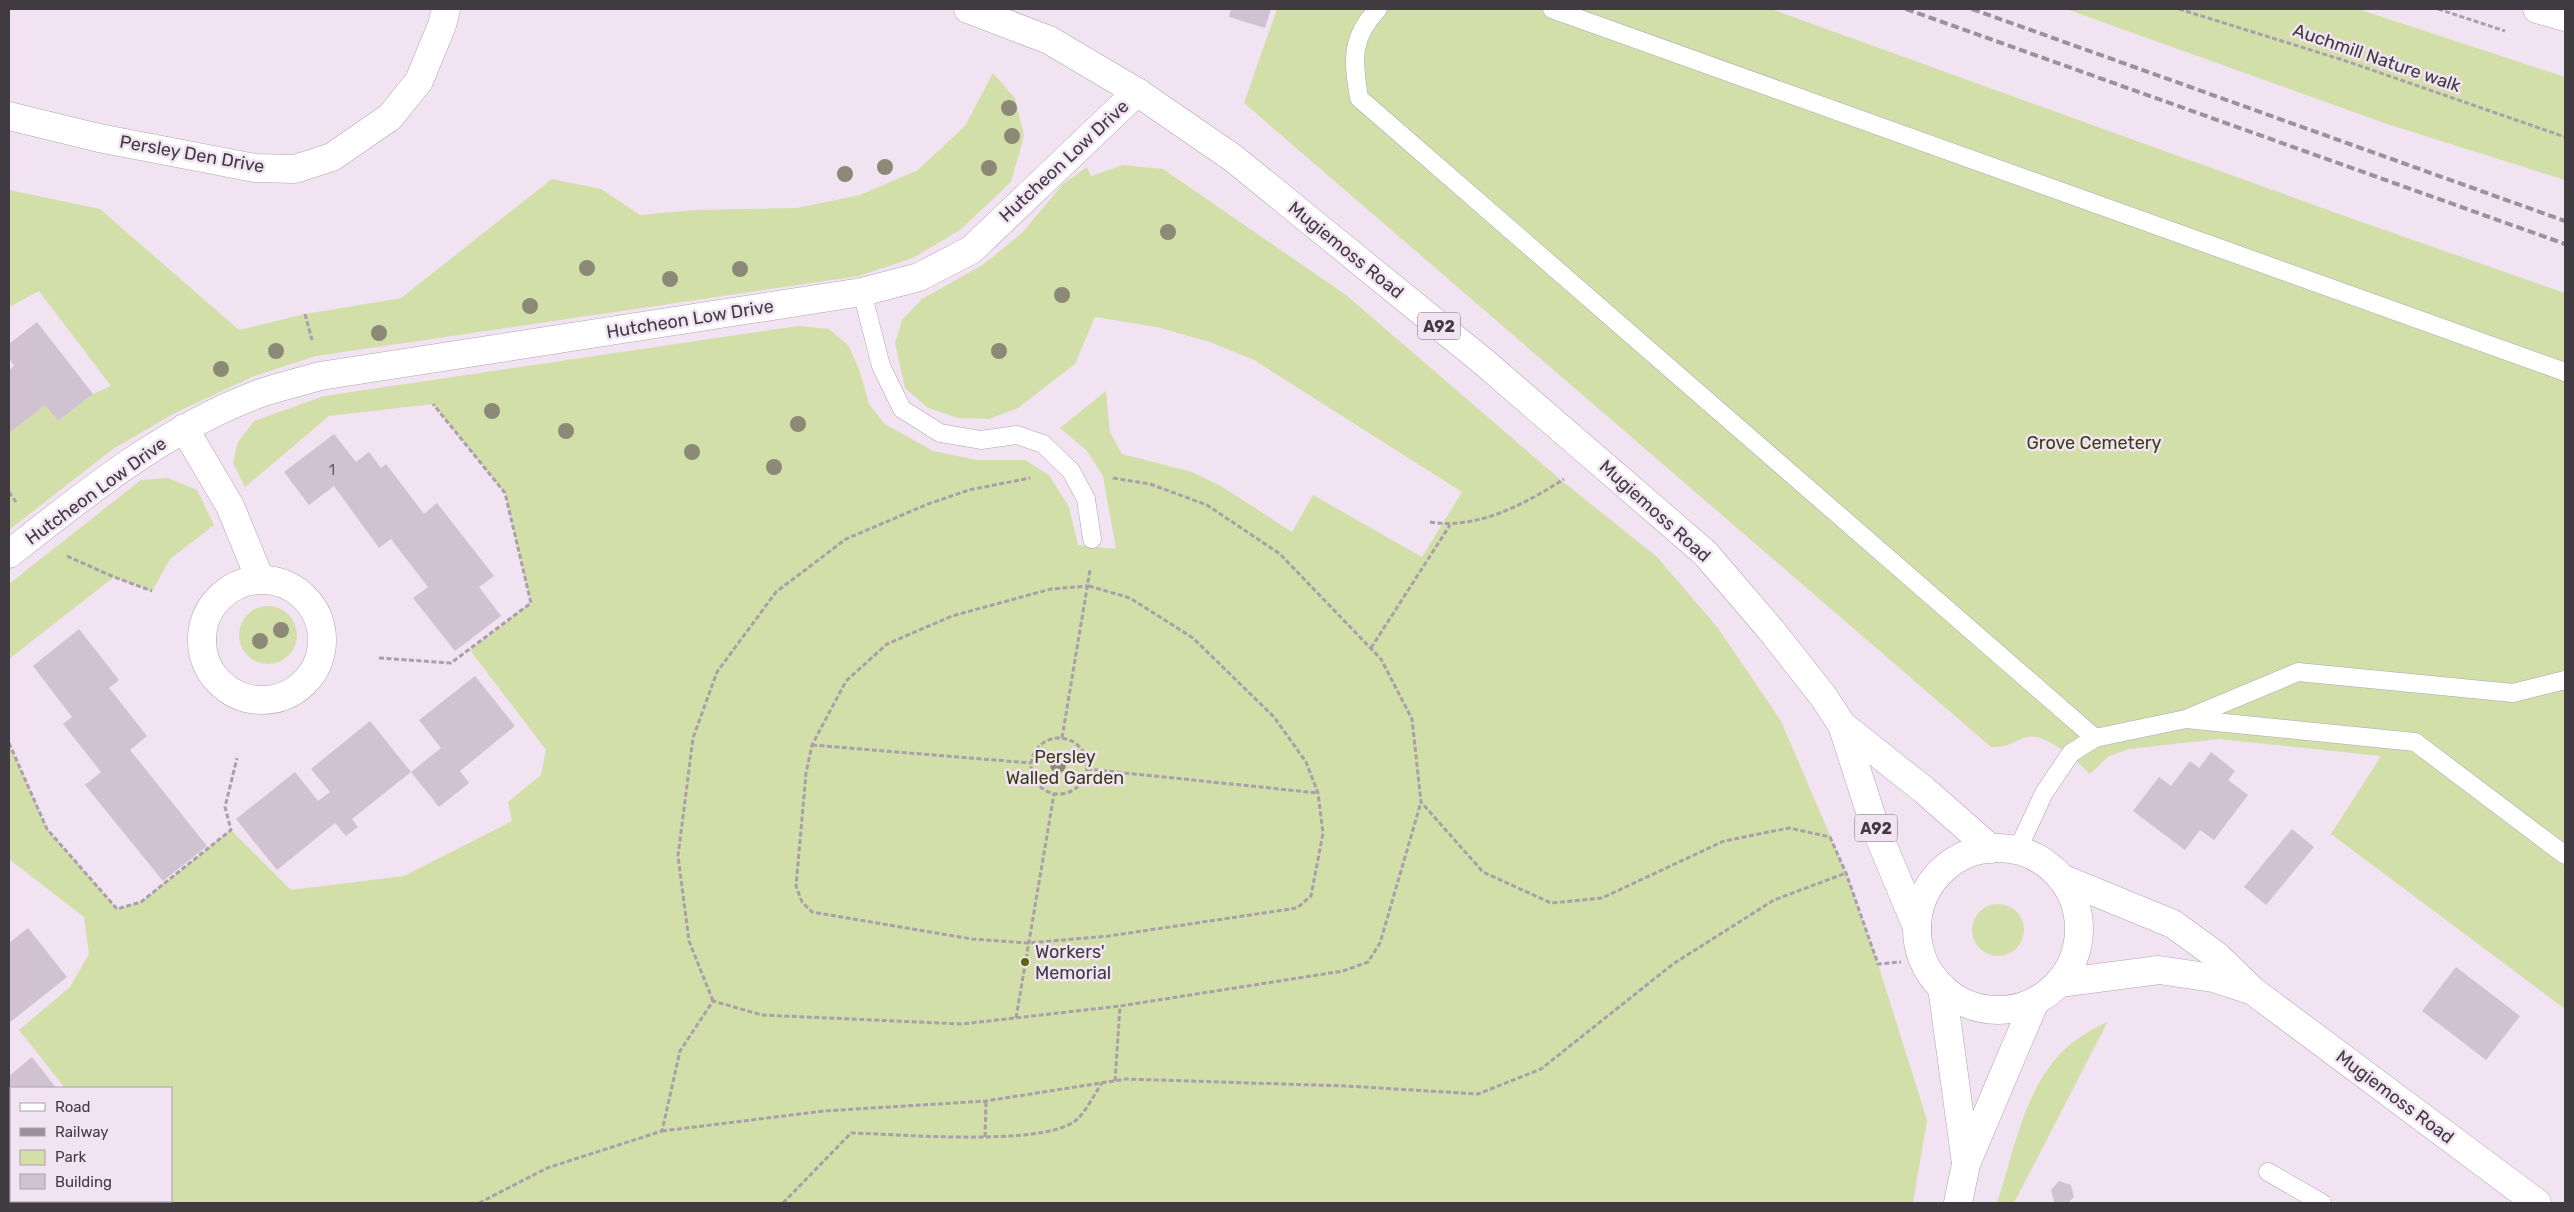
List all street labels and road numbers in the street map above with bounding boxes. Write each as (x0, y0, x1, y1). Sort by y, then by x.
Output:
street label: Auchmill Nature walk (2290, 19, 2464, 97)
street label: Hutcheon Low Drive (995, 95, 1133, 227)
street label: Persley Den Drive (118, 130, 266, 178)
street label: Mugiemoss Road (1284, 197, 1408, 303)
street label: Hutcheon Low Drive (605, 295, 775, 343)
road number: A92 (1418, 312, 1460, 340)
street label: Hutcheon Low Drive (21, 432, 171, 550)
street label: Mugiemoss Road (1595, 455, 1715, 567)
road number: A92 (1855, 814, 1897, 841)
street label: Mugiemoss Road (2332, 1045, 2458, 1149)

